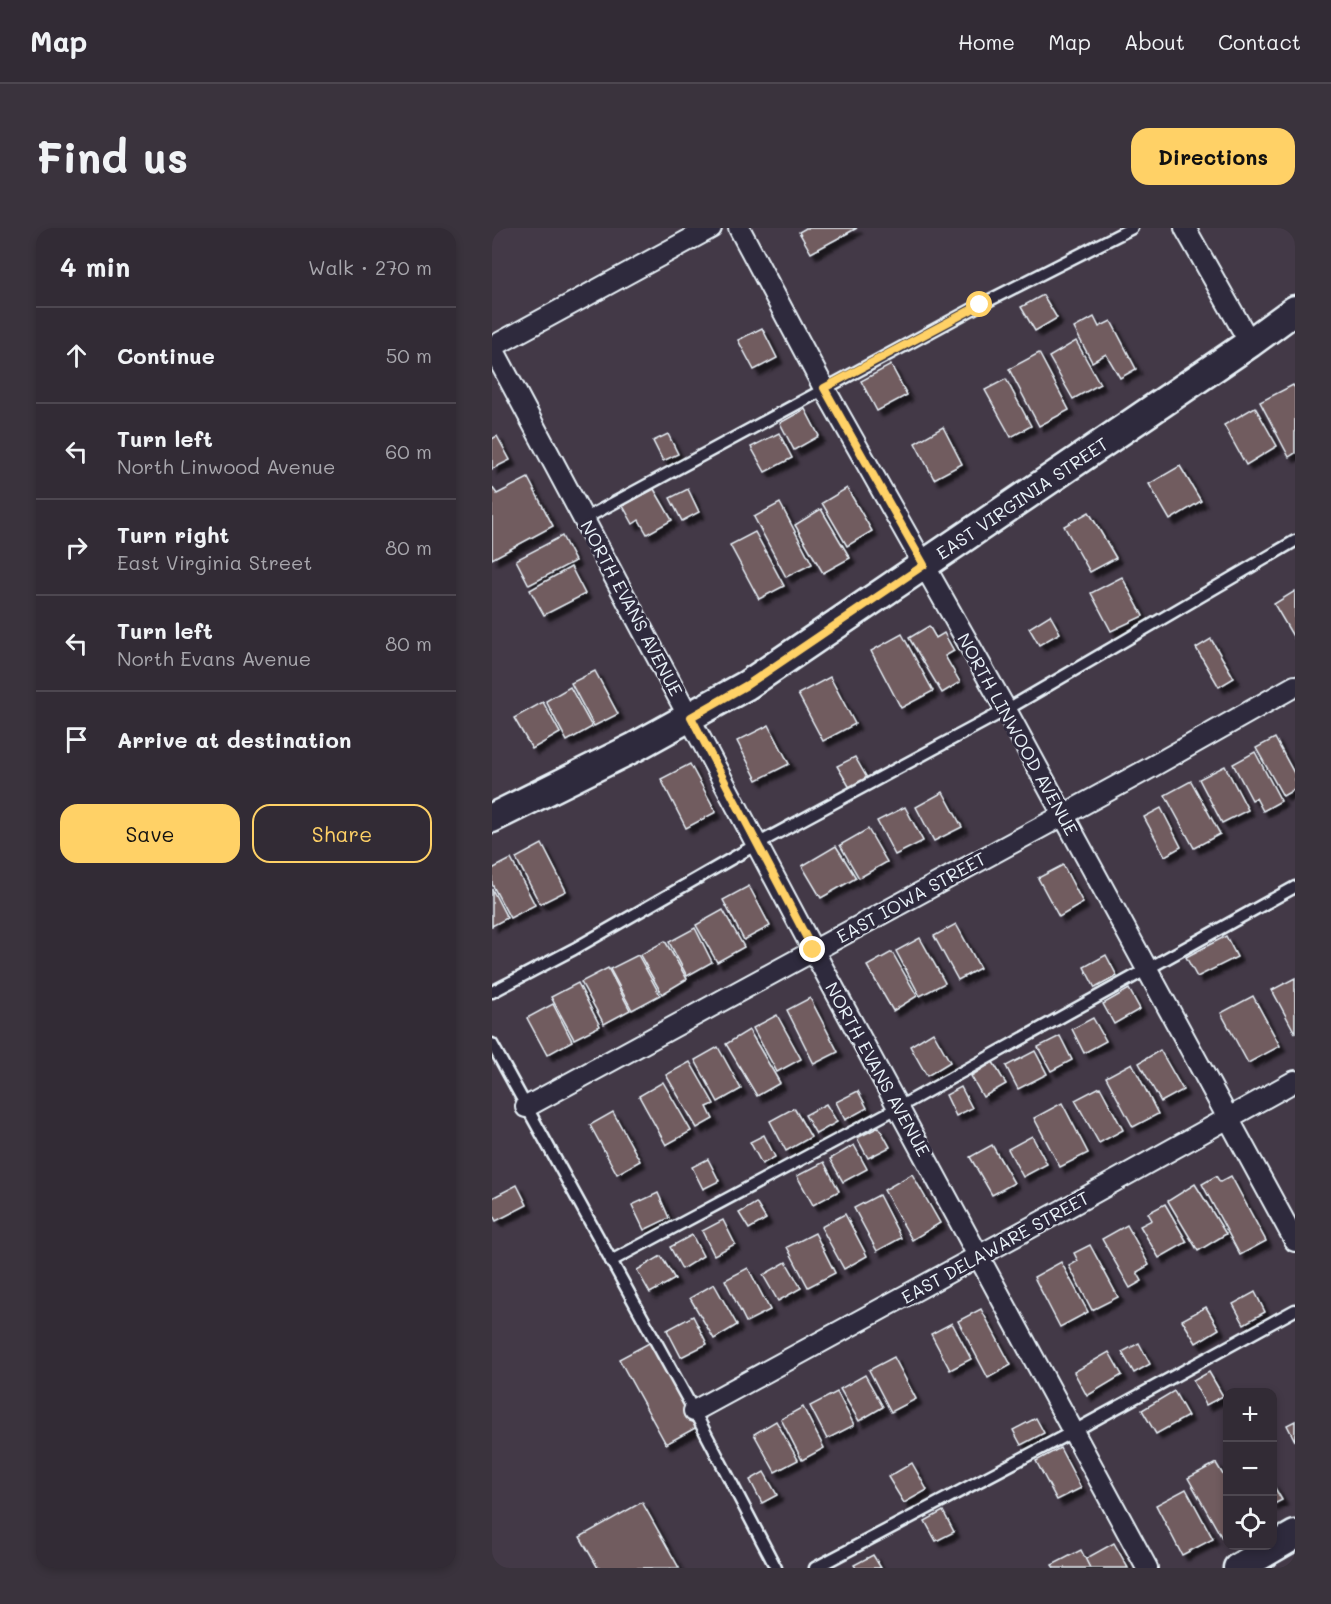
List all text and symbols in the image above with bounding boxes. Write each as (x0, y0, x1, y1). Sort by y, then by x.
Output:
text: Map (30, 23, 87, 59)
text: Home (958, 28, 1015, 55)
text: Map (1048, 28, 1091, 55)
text: About (1124, 28, 1185, 55)
text: Contact (1218, 28, 1301, 55)
button: Directions (1131, 128, 1295, 185)
text: Find us (36, 129, 188, 184)
text: 4 min (60, 250, 130, 284)
text: Walk · 270 m (308, 254, 432, 280)
route start (966, 291, 992, 317)
icon: ahead (60, 339, 93, 372)
text: Continue (117, 341, 215, 370)
text: 50 m (386, 342, 432, 368)
text: Turn left (117, 424, 213, 453)
street label: EAST VIRGINIA STREET (931, 431, 1113, 565)
icon: left (60, 435, 93, 468)
text: 60 m (385, 438, 432, 464)
text: North Linwood Avenue (117, 453, 335, 479)
street label: NORTH EVANS AVENUE (575, 516, 689, 700)
text: Turn right (117, 520, 229, 549)
icon: right (60, 531, 93, 564)
text: 80 m (385, 534, 432, 560)
text: East Virginia Street (117, 549, 312, 575)
text: Turn left (117, 616, 213, 645)
icon: left (60, 627, 93, 660)
street label: NORTH LINWOOD AVENUE (952, 628, 1084, 840)
text: 80 m (385, 630, 432, 656)
text: North Evans Avenue (117, 645, 311, 671)
icon: arrive (60, 723, 93, 756)
text: Arrive at destination (117, 725, 352, 754)
button: Save (60, 804, 240, 863)
button: Share (252, 804, 432, 863)
street label: EAST IOWA STREET (832, 846, 990, 948)
route end (799, 936, 825, 962)
street label: NORTH EVANS AVENUE (820, 978, 936, 1160)
street label: EAST DELAWARE STREET (897, 1185, 1093, 1309)
map controls (1223, 1388, 1277, 1550)
button: + (1223, 1388, 1277, 1442)
button: − (1223, 1442, 1277, 1496)
button: locate (1223, 1496, 1277, 1550)

